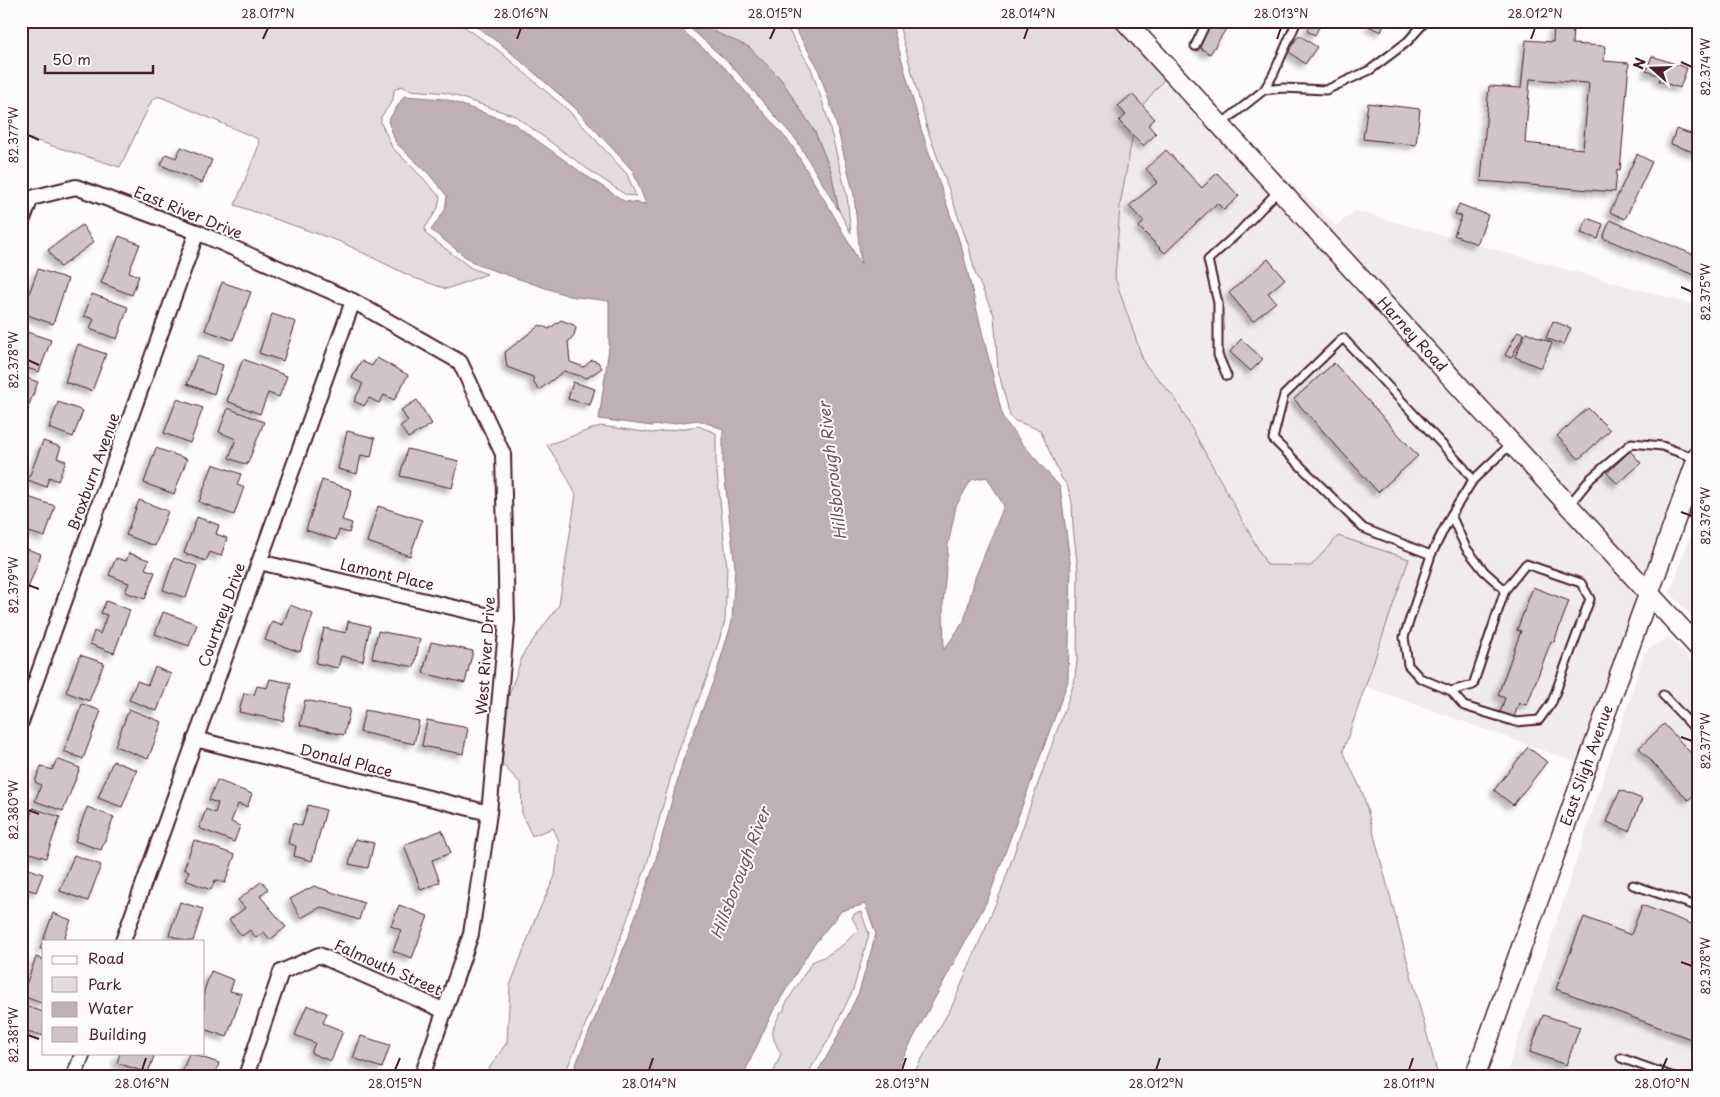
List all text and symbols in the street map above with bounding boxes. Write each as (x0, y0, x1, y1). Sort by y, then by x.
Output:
text: 28.017°N (241, 4, 295, 22)
text: 28.016°N (494, 4, 548, 22)
text: 28.015°N (748, 4, 802, 22)
text: 28.014°N (1001, 4, 1055, 22)
text: 28.013°N (1254, 4, 1308, 22)
text: 28.012°N (1507, 4, 1563, 22)
text: 82.374°W (1696, 37, 1714, 96)
scale bar (45, 42, 152, 74)
north arrow (1628, 42, 1678, 92)
text: 50 m (52, 47, 91, 70)
text: N (1628, 55, 1651, 72)
text: 82.377°W (4, 106, 22, 164)
street label: East River Drive (131, 179, 246, 244)
text: 82.375°W (1696, 262, 1714, 321)
street label: Harney Road (1373, 291, 1454, 376)
text: 82.378°W (4, 331, 22, 389)
water label: Hillsborough River (810, 398, 851, 542)
street label: Broxburn Avenue (61, 409, 125, 534)
text: 82.376°W (1696, 486, 1714, 545)
street label: Lamont Place (338, 552, 437, 596)
text: 82.379°W (4, 556, 22, 614)
street label: Courtney Drive (191, 559, 250, 670)
street label: West River Drive (469, 596, 500, 716)
street label: East Sligh Avenue (1553, 701, 1618, 829)
text: 82.377°W (1696, 712, 1714, 770)
street label: Donald Place (298, 737, 395, 782)
text: 82.380°W (4, 779, 22, 840)
water label: Hillsborough River (703, 801, 776, 942)
street label: Falmouth Street (331, 933, 446, 1001)
text: 82.378°W (1696, 937, 1714, 995)
legend (42, 940, 205, 1054)
text: Road (88, 946, 124, 969)
text: Park (88, 972, 122, 995)
text: Water (88, 996, 133, 1019)
text: 82.381°W (4, 1006, 22, 1063)
text: Building (88, 1022, 147, 1045)
text: 28.016°N (115, 1074, 169, 1092)
text: 28.015°N (368, 1074, 422, 1092)
text: 28.014°N (622, 1074, 676, 1092)
text: 28.013°N (875, 1074, 929, 1092)
text: 28.012°N (1128, 1074, 1184, 1092)
text: 28.011°N (1383, 1074, 1435, 1092)
text: 28.010°N (1634, 1074, 1690, 1092)

